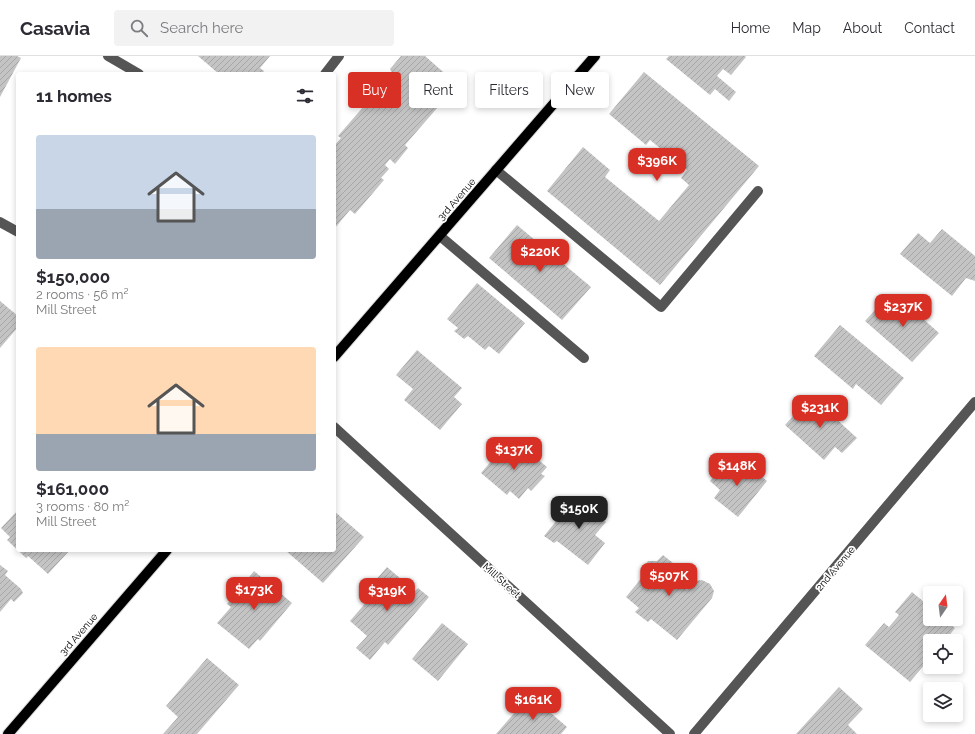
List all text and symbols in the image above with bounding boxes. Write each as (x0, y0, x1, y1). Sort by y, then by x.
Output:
search box (114, 10, 394, 46)
text: Casavia (20, 17, 90, 39)
icon: search (128, 17, 150, 39)
text: Search here (160, 19, 243, 37)
text: Home (731, 20, 770, 36)
text: Map (792, 20, 821, 36)
text: About (843, 20, 882, 36)
text: Contact (904, 20, 955, 36)
chip: Buy (348, 72, 401, 108)
chip: Rent (409, 72, 467, 108)
chip: Filters (475, 72, 543, 108)
chip: New (551, 72, 609, 108)
icon: filters (294, 85, 316, 107)
text: 11 homes (36, 86, 112, 106)
pin: $396K (629, 148, 685, 182)
text: $396K (637, 153, 677, 168)
icon: home (140, 161, 212, 233)
street label: 3rd Avenue (435, 176, 478, 223)
pin: $220K (512, 239, 568, 273)
text: $220K (520, 244, 560, 259)
text: $150,000 (36, 267, 110, 287)
text: 2 rooms · 56 m² (36, 287, 128, 302)
pin: $237K (875, 294, 931, 328)
text: $237K (884, 299, 922, 314)
text: Mill Street (36, 302, 96, 317)
icon: home (140, 373, 212, 445)
pin: $231K (792, 395, 848, 429)
text: $231K (801, 400, 839, 415)
pin: $137K (486, 437, 542, 471)
text: $137K (495, 442, 533, 457)
pin: $148K (709, 453, 765, 487)
text: $148K (718, 458, 756, 473)
text: $161,000 (36, 479, 109, 499)
pin: $150K (551, 496, 607, 530)
text: 3 rooms · 80 m² (36, 499, 129, 514)
text: $150K (560, 501, 598, 516)
text: Mill Street (36, 514, 96, 529)
street label: 2nd Avenue (814, 544, 857, 593)
street label: Mill Street (481, 561, 523, 600)
pin: $507K (641, 563, 697, 597)
text: $507K (649, 568, 689, 583)
pin: $173K (226, 577, 282, 611)
pin: $319K (359, 578, 415, 612)
text: $173K (235, 582, 273, 597)
text: $319K (368, 583, 406, 598)
north arrow (923, 586, 963, 626)
map controls (923, 586, 963, 722)
street label: 3rd Avenue (57, 611, 100, 658)
button: locate (923, 634, 963, 674)
button: layers (923, 682, 963, 722)
pin: $161K (505, 687, 561, 721)
text: $161K (514, 692, 552, 707)

